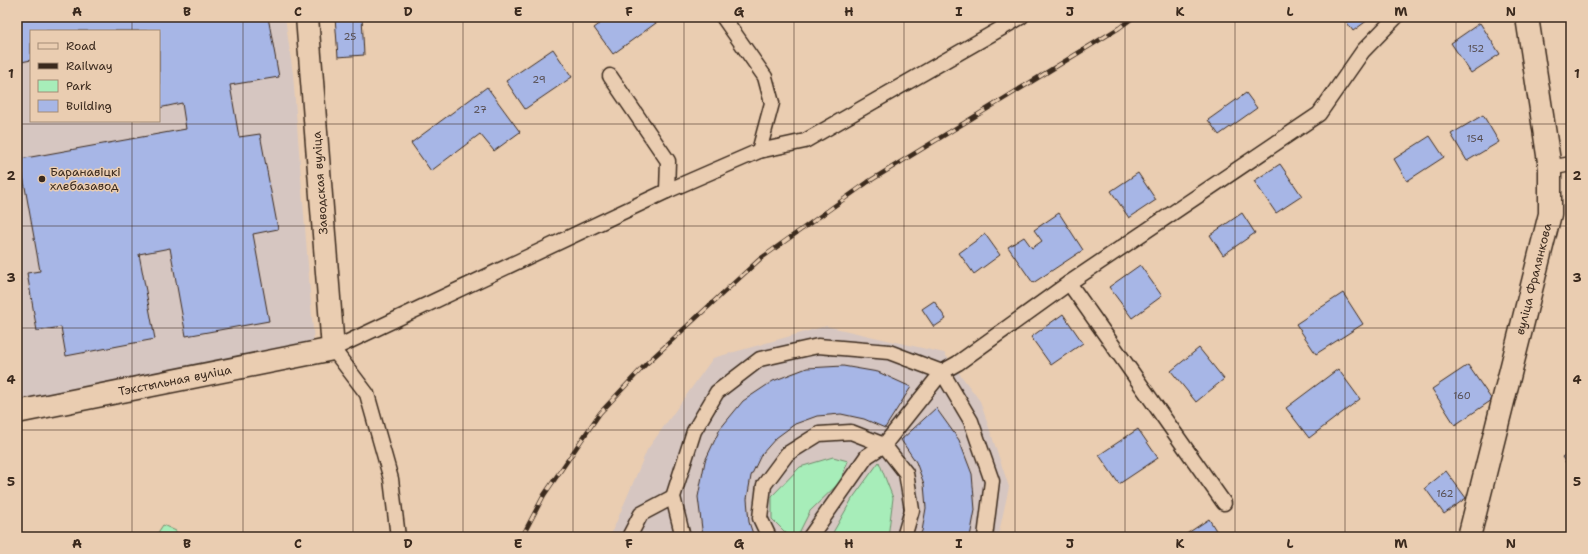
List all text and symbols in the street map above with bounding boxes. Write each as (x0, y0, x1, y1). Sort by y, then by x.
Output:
text: A (72, 3, 82, 20)
text: B (183, 3, 191, 20)
text: C (294, 3, 302, 20)
text: D (403, 3, 413, 20)
text: E (514, 3, 523, 20)
text: F (625, 3, 633, 20)
text: G (734, 3, 745, 20)
text: H (844, 3, 854, 20)
text: I (955, 3, 963, 20)
text: J (1066, 3, 1074, 20)
text: K (1176, 3, 1185, 20)
text: L (1286, 3, 1294, 20)
text: M (1394, 3, 1408, 20)
text: N (1506, 3, 1516, 20)
legend (30, 30, 160, 122)
house number: 25 (344, 30, 356, 43)
text: Road (66, 38, 97, 54)
house number: 152 (1468, 42, 1484, 55)
text: Railway (66, 58, 113, 74)
text: 1 (8, 65, 14, 82)
text: 1 (1574, 65, 1580, 82)
house number: 29 (532, 73, 546, 86)
text: Park (66, 78, 92, 94)
text: Building (66, 98, 112, 114)
house number: 27 (473, 103, 487, 116)
street label: Заводская вуліца (308, 130, 332, 235)
house number: 154 (1467, 132, 1483, 145)
place label: Баранавіцкі хлебазавод (50, 164, 121, 194)
text: 2 (6, 167, 16, 184)
text: 2 (1572, 167, 1582, 184)
marker: Баранавіцкі хлебазавод (37, 174, 47, 184)
street label: вуліца Фралянкова (1512, 221, 1556, 337)
text: 3 (6, 269, 16, 286)
text: 3 (1572, 269, 1582, 286)
street label: Тэкстыльная вуліца (117, 361, 233, 400)
text: 4 (6, 371, 16, 388)
text: 4 (1572, 371, 1582, 388)
house number: 160 (1453, 389, 1471, 402)
text: 5 (7, 473, 15, 490)
text: 5 (1573, 473, 1581, 490)
house number: 162 (1436, 487, 1454, 500)
text: A (72, 535, 82, 552)
text: B (183, 535, 191, 552)
text: C (294, 535, 302, 552)
text: D (403, 535, 413, 552)
text: E (514, 535, 523, 552)
text: F (625, 535, 633, 552)
text: G (734, 535, 745, 552)
text: H (844, 535, 854, 552)
text: I (955, 535, 963, 552)
text: J (1066, 535, 1074, 552)
text: K (1176, 535, 1185, 552)
text: L (1286, 535, 1294, 552)
text: M (1394, 535, 1408, 552)
text: N (1506, 535, 1516, 552)

